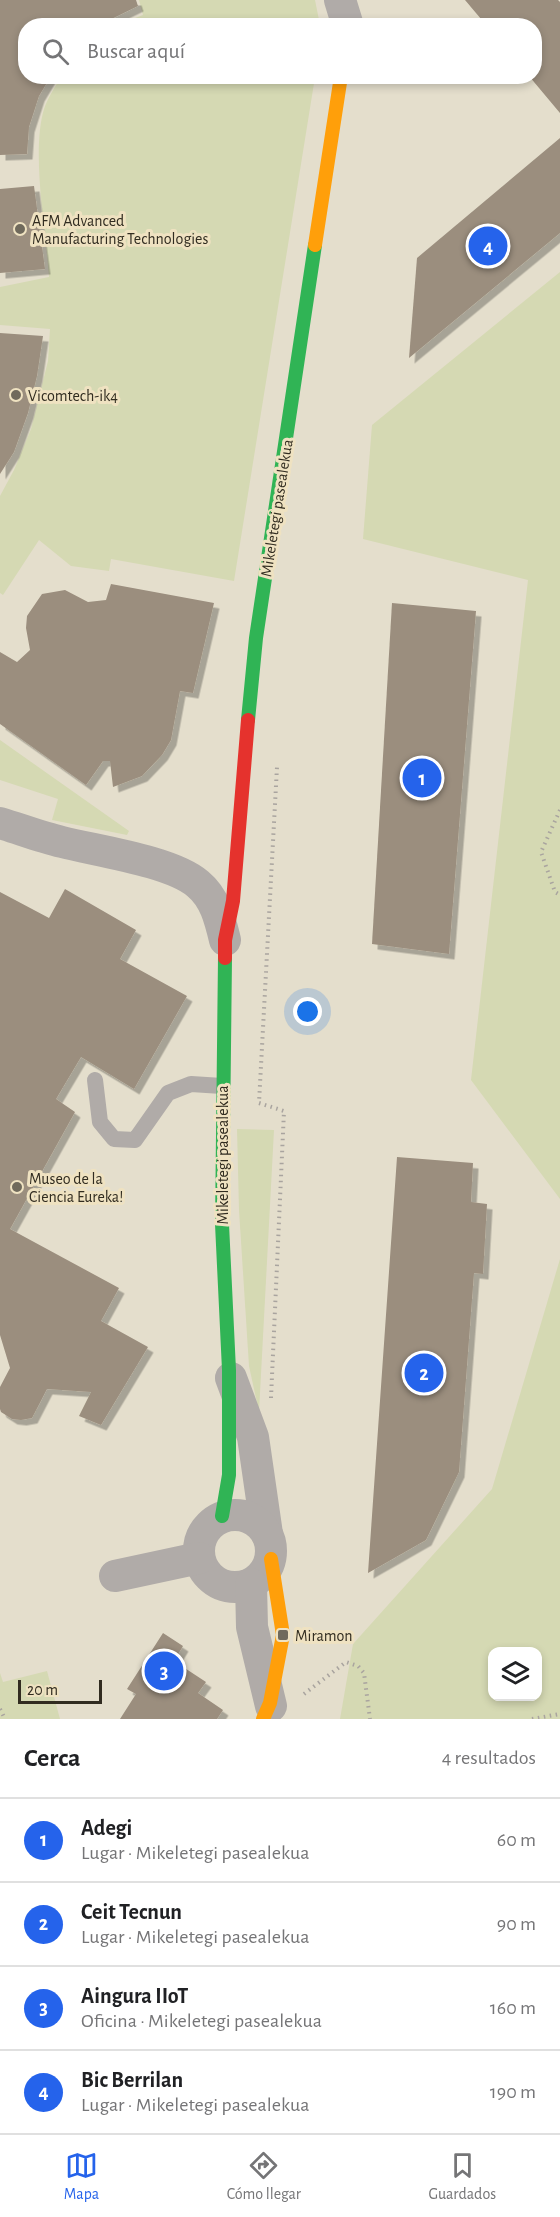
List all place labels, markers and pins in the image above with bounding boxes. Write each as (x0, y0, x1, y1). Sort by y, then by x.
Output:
place label: AFM Advanced Manufacturing Technologies (32, 213, 208, 247)
marker: AFM Advanced Manufacturing Technologies (13, 222, 27, 236)
pin: 4 (468, 224, 508, 268)
marker: Vicomtech-ik4 (9, 388, 23, 402)
place label: Vicomtech-ik4 (28, 388, 118, 404)
pin: 1 (402, 756, 442, 800)
place label: Museo de la Ciencia Eureka! (29, 1171, 123, 1205)
marker: Museo de la Ciencia Eureka! (10, 1180, 24, 1194)
pin: 2 (404, 1350, 444, 1396)
marker: Miramon (276, 1628, 290, 1642)
place label: Miramon (295, 1628, 353, 1644)
pin: 3 (144, 1648, 184, 1694)

